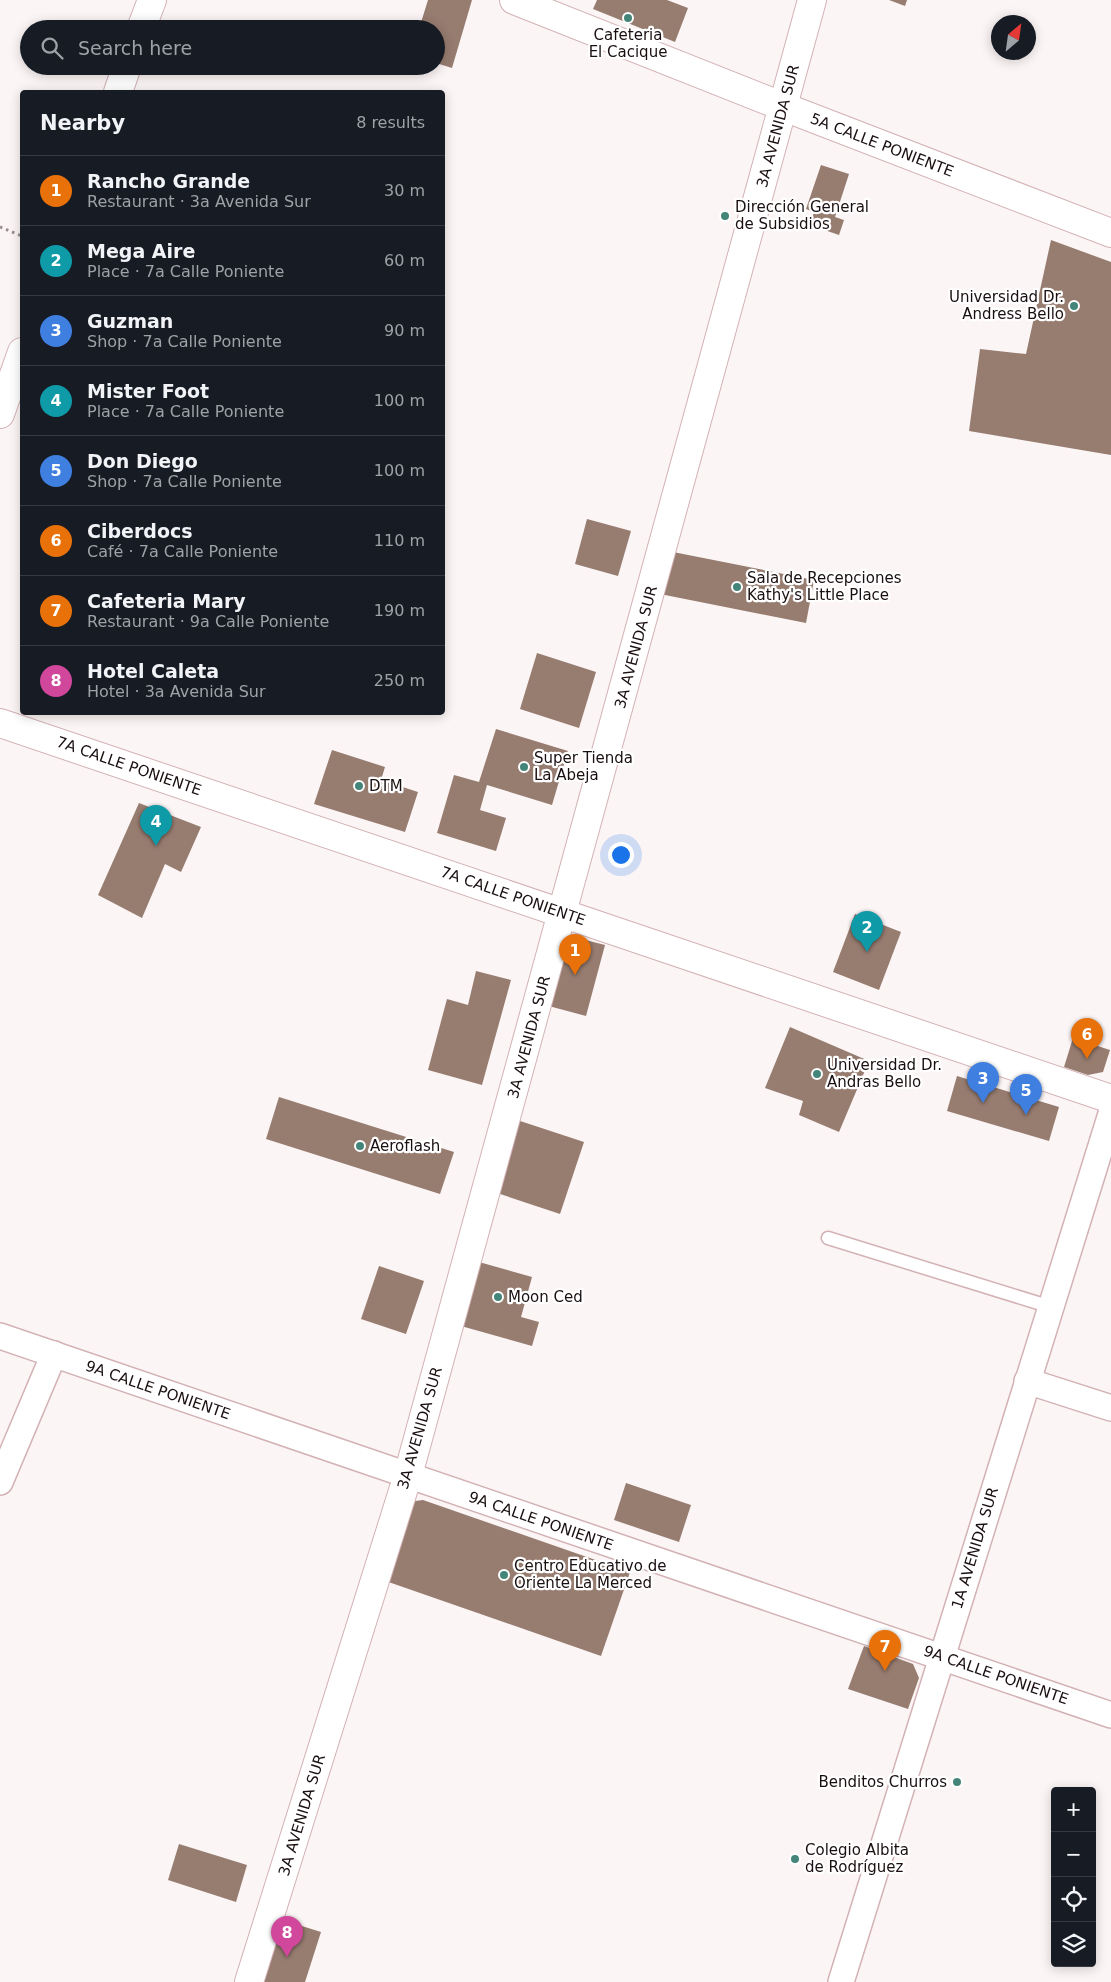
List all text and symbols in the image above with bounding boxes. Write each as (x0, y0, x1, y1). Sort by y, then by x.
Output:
marker: Cafeteria El Cacique (622, 12, 634, 24)
north arrow (991, 15, 1036, 60)
search box (20, 20, 445, 75)
place label: Cafeteria El Cacique (589, 26, 667, 61)
icon: search (38, 34, 66, 62)
text: Search here (78, 37, 192, 59)
street label: 3A AVENIDA SUR (753, 63, 803, 189)
street label: 5A CALLE PONIENTE (808, 109, 956, 181)
text: Nearby (40, 111, 125, 135)
text: 8 results (356, 113, 425, 132)
text: Rancho Grande (87, 170, 250, 192)
text: 1 (50, 181, 62, 200)
text: 30 m (384, 181, 425, 200)
text: Restaurant · 3a Avenida Sur (87, 192, 311, 211)
place label: Dirección General de Subsidios (735, 198, 869, 233)
marker: Dirección General de Subsidios (719, 210, 731, 222)
text: Mega Aire (87, 240, 195, 262)
text: 2 (50, 251, 62, 270)
text: 60 m (384, 251, 425, 270)
text: Place · 7a Calle Poniente (87, 262, 284, 281)
place label: Universidad Dr. Andress Bello (949, 288, 1064, 323)
marker: Universidad Dr. Andress Bello (1068, 300, 1080, 312)
text: Guzman (87, 310, 173, 332)
text: 3 (50, 321, 62, 340)
text: 90 m (384, 321, 425, 340)
text: Shop · 7a Calle Poniente (87, 332, 282, 351)
text: Mister Foot (87, 380, 209, 402)
text: 4 (50, 391, 62, 410)
text: 100 m (374, 391, 425, 410)
text: Place · 7a Calle Poniente (87, 402, 284, 421)
text: Don Diego (87, 450, 198, 472)
text: 5 (50, 461, 62, 480)
text: 100 m (374, 461, 425, 480)
text: Shop · 7a Calle Poniente (87, 472, 282, 491)
text: Ciberdocs (87, 520, 193, 542)
text: 6 (50, 531, 62, 550)
text: 110 m (374, 531, 425, 550)
text: Café · 7a Calle Poniente (87, 542, 278, 561)
place label: Sala de Recepciones Kathy's Little Place (747, 569, 902, 604)
marker: Sala de Recepciones Kathy's Little Place (731, 581, 743, 593)
street label: 3A AVENIDA SUR (611, 584, 661, 710)
text: Cafeteria Mary (87, 590, 246, 612)
text: 7 (50, 601, 62, 620)
text: 190 m (374, 601, 425, 620)
text: Restaurant · 9a Calle Poniente (87, 612, 329, 631)
text: Hotel Caleta (87, 660, 219, 682)
text: 8 (50, 671, 62, 690)
text: 250 m (374, 671, 425, 690)
text: Hotel · 3a Avenida Sur (87, 682, 266, 701)
street label: 7A CALLE PONIENTE (54, 733, 204, 799)
place label: Super Tienda La Abeja (534, 749, 633, 784)
marker: Super Tienda La Abeja (518, 761, 530, 773)
place label: DTM (369, 777, 403, 795)
marker: DTM (353, 780, 365, 792)
pin: 4 (140, 805, 172, 846)
your location (608, 842, 634, 868)
street label: 7A CALLE PONIENTE (438, 863, 588, 929)
pin: 2 (851, 911, 883, 952)
pin: 1 (559, 934, 591, 975)
street label: 3A AVENIDA SUR (504, 974, 554, 1100)
pin: 6 (1071, 1018, 1103, 1059)
place label: Universidad Dr. Andras Bello (827, 1056, 942, 1091)
pin: 3 (967, 1062, 999, 1103)
marker: Universidad Dr. Andras Bello (811, 1068, 823, 1080)
pin: 5 (1010, 1074, 1042, 1115)
place label: Aeroflash (370, 1137, 440, 1155)
marker: Aeroflash (354, 1140, 366, 1152)
place label: Moon Ced (508, 1288, 583, 1306)
marker: Moon Ced (492, 1291, 504, 1303)
street label: 9A CALLE PONIENTE (83, 1357, 233, 1423)
street label: 3A AVENIDA SUR (394, 1365, 446, 1491)
street label: 1A AVENIDA SUR (948, 1485, 1002, 1611)
street label: 9A CALLE PONIENTE (466, 1488, 616, 1554)
place label: Centro Educativo de Oriente La Merced (514, 1557, 666, 1592)
marker: Centro Educativo de Oriente La Merced (498, 1569, 510, 1581)
pin: 7 (869, 1630, 901, 1671)
street label: 9A CALLE PONIENTE (921, 1642, 1071, 1708)
street label: 3A AVENIDA SUR (275, 1752, 329, 1878)
place label: Benditos Churros (818, 1773, 947, 1791)
marker: Benditos Churros (951, 1776, 963, 1788)
map controls (1051, 1787, 1096, 1967)
button: + (1051, 1787, 1096, 1832)
button: − (1051, 1832, 1096, 1877)
place label: Colegio Albita de Rodríguez (805, 1841, 909, 1876)
marker: Colegio Albita de Rodríguez (789, 1853, 801, 1865)
button: locate (1051, 1877, 1096, 1922)
pin: 8 (271, 1916, 303, 1957)
button: layers (1051, 1922, 1096, 1967)

